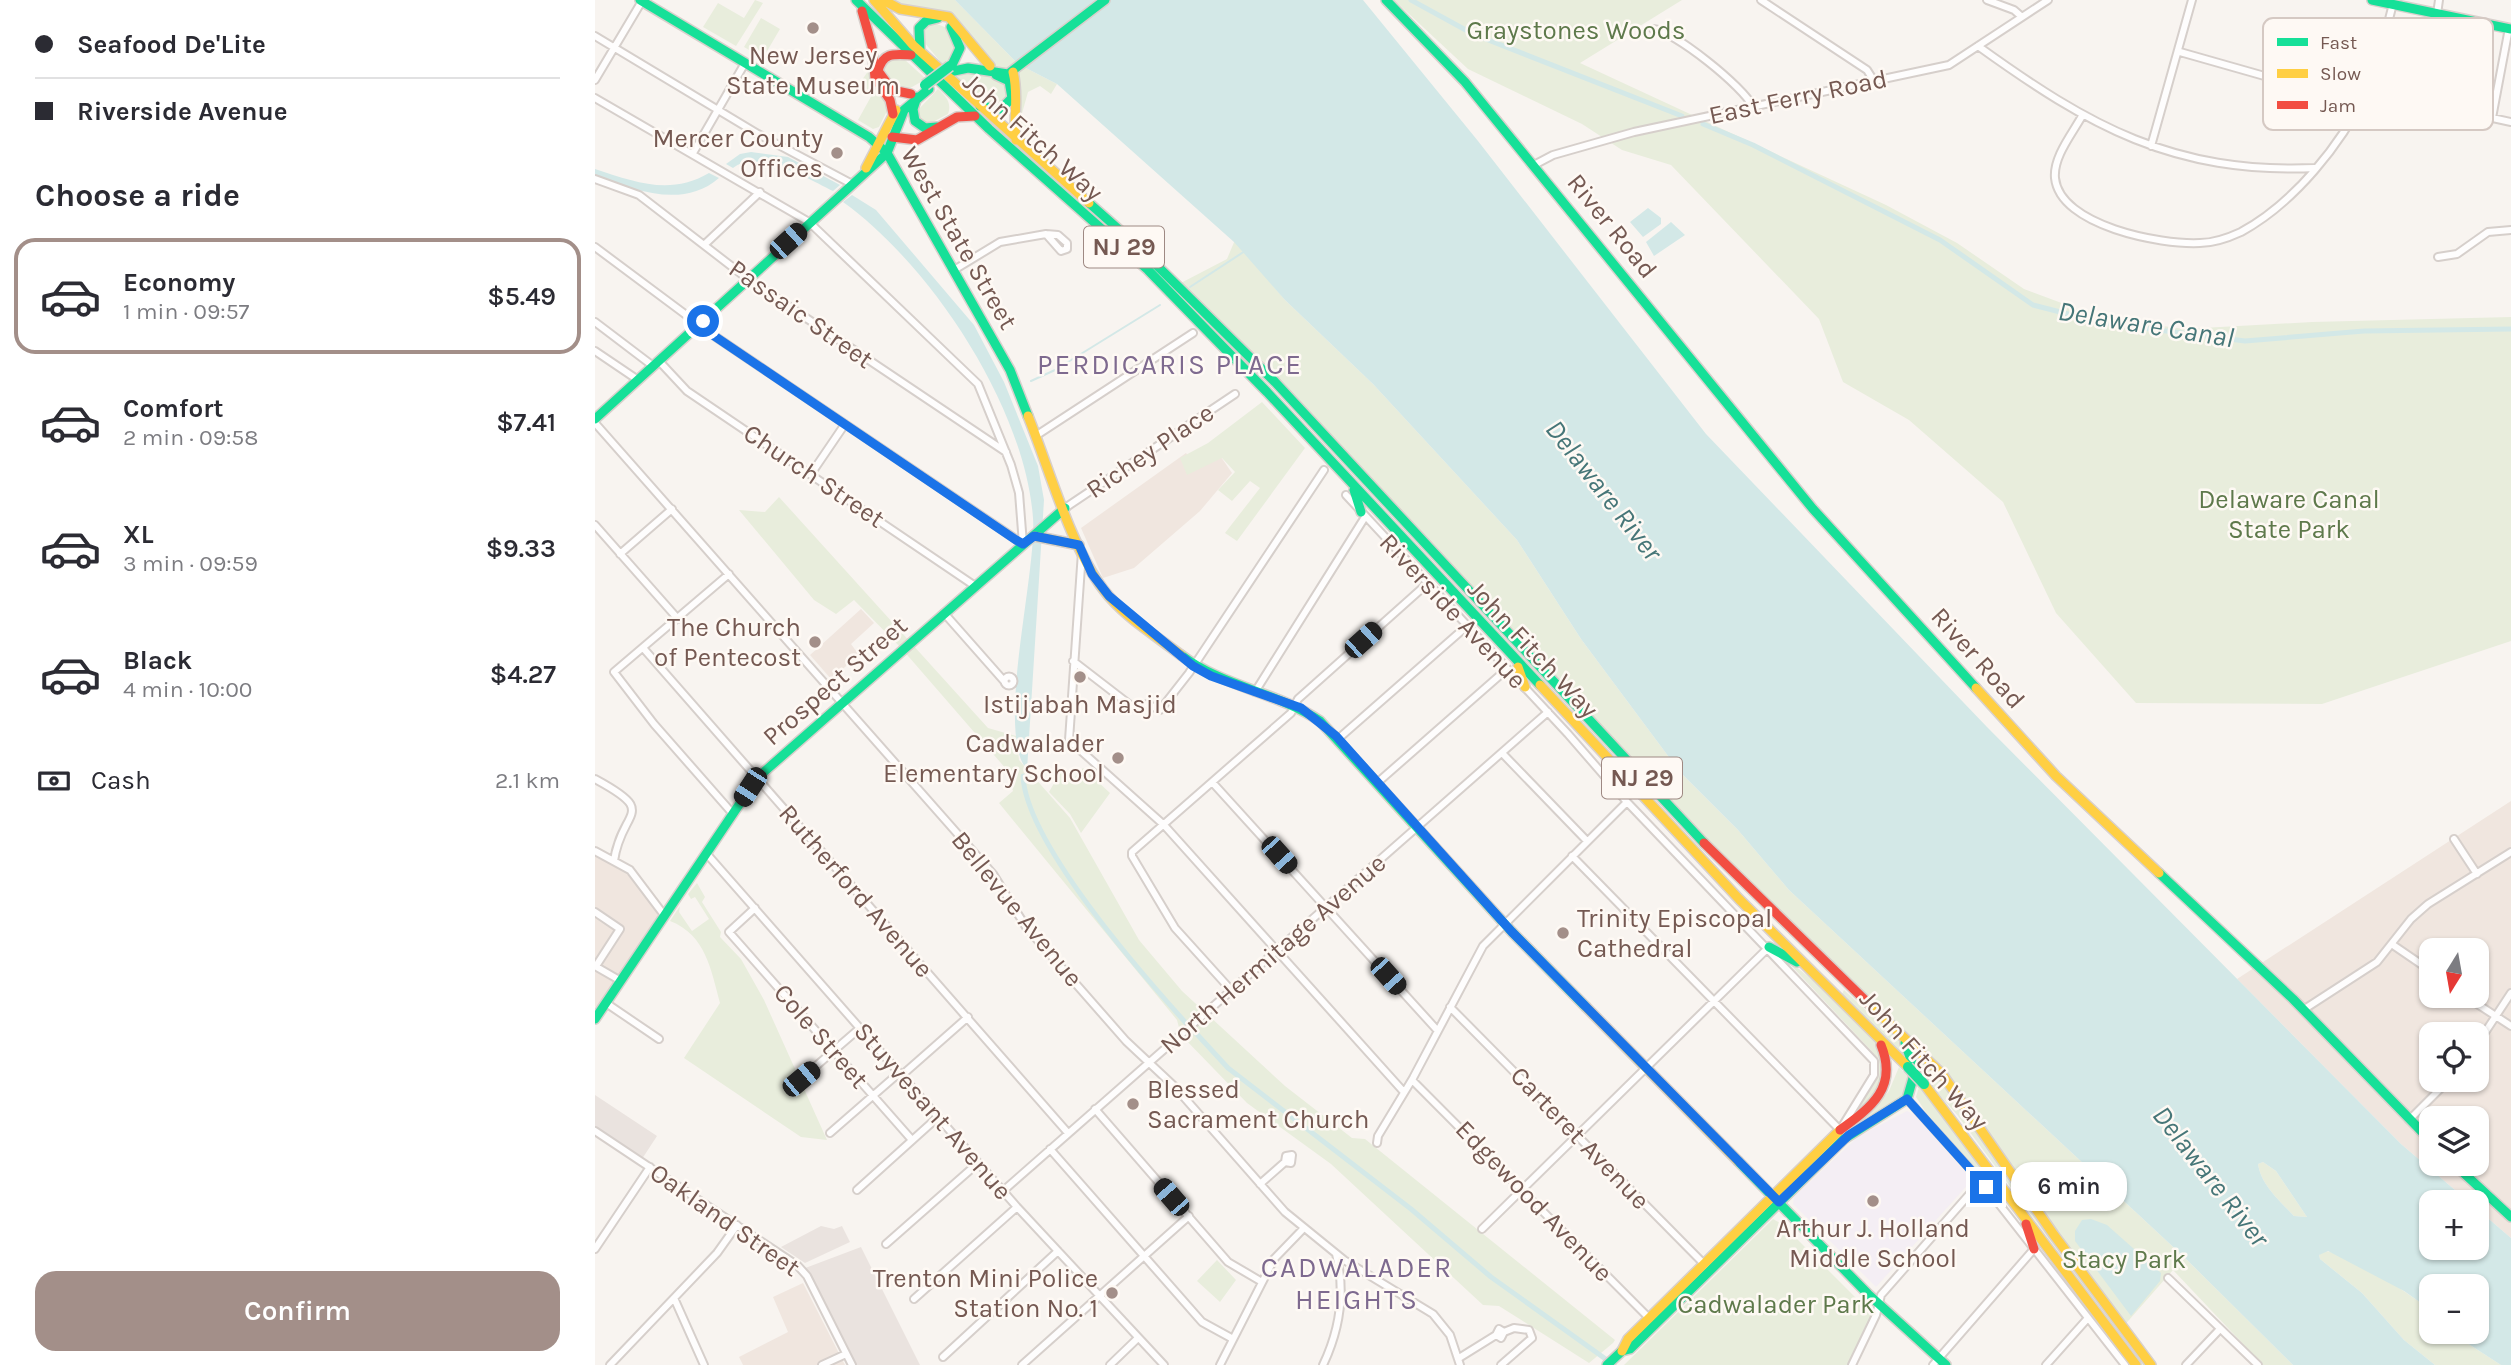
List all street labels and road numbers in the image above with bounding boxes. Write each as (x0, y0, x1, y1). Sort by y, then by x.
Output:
street label: East Ferry Road (1706, 63, 1890, 131)
street label: John Fitch Way (957, 66, 1109, 208)
street label: West State Street (894, 141, 1024, 335)
street label: River Road (1560, 167, 1664, 285)
road number: NJ 29 (1084, 226, 1164, 268)
street label: Passaic Street (723, 253, 879, 375)
street label: Richey Place (1080, 397, 1220, 505)
street label: Church Street (738, 417, 891, 535)
street label: Riverside Avenue (1373, 527, 1533, 695)
street label: John Fitch Way (1461, 574, 1605, 724)
street label: River Road (1924, 601, 2032, 715)
street label: Prospect Street (757, 610, 914, 752)
road number: NJ 29 (1602, 758, 1682, 798)
street label: Rutherford Avenue (772, 798, 940, 984)
street label: Bellevue Avenue (945, 825, 1089, 993)
street label: North Hermitage Avenue (1154, 847, 1392, 1061)
street label: Cole Street (767, 977, 875, 1095)
street label: John Fitch Way (1853, 984, 1995, 1136)
street label: Stuyvesant Avenue (848, 1016, 1018, 1206)
street label: Carteret Avenue (1504, 1060, 1656, 1216)
street label: Edgewood Avenue (1449, 1114, 1619, 1288)
street label: Oakland Street (644, 1157, 806, 1283)

